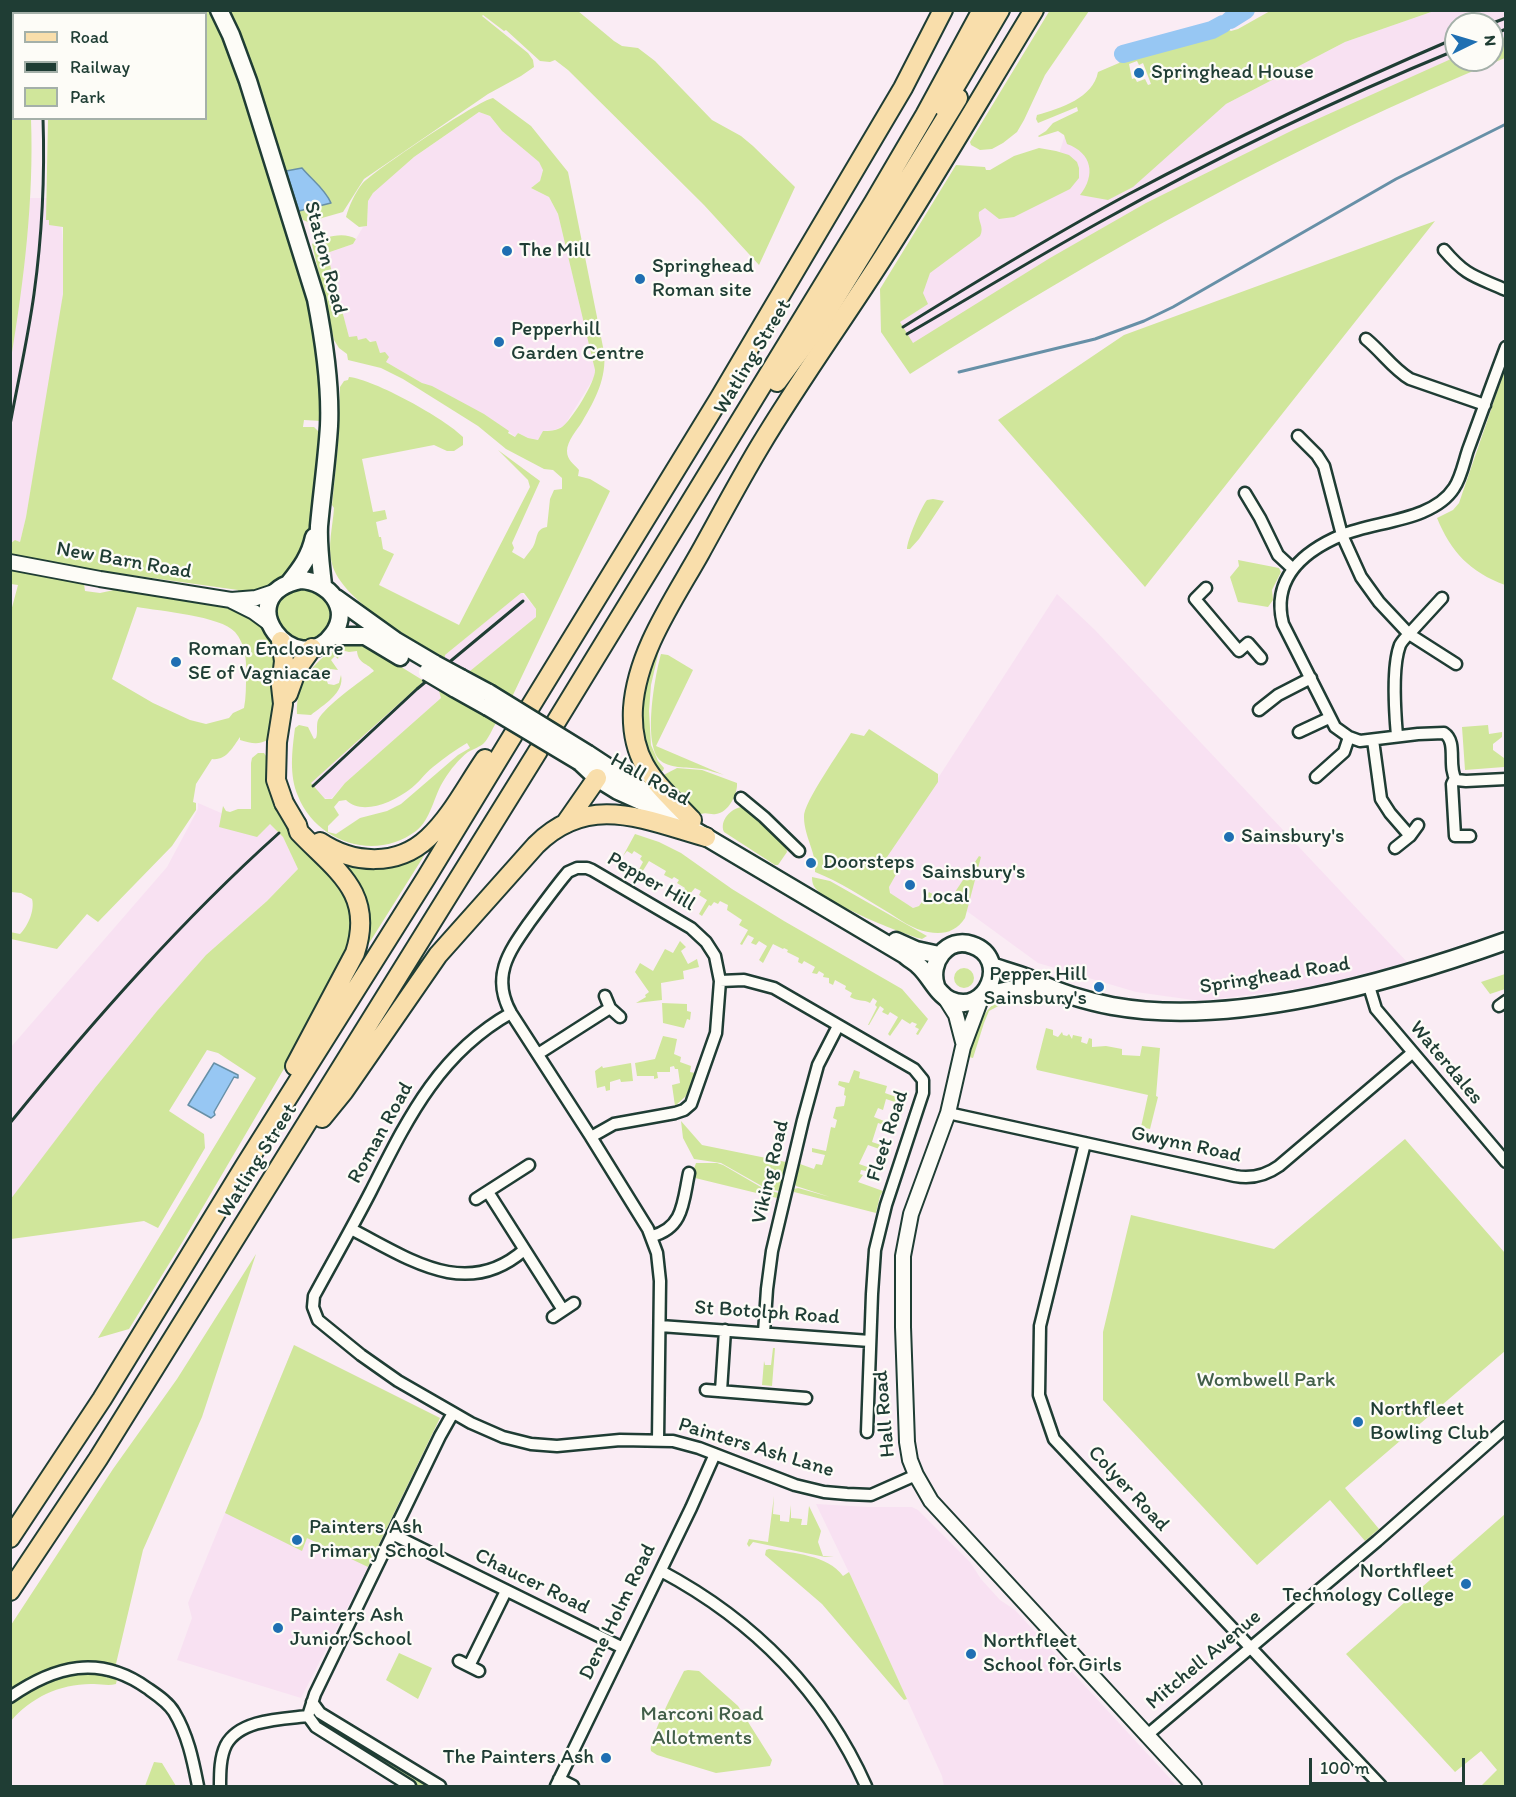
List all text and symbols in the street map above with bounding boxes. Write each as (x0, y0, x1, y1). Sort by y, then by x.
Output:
legend (12, 12, 207, 120)
north arrow (1444, 12, 1504, 72)
text: Road (70, 26, 109, 48)
text: N (1481, 34, 1500, 47)
text: Railway (70, 56, 130, 78)
place label: Springhead House (1151, 60, 1314, 86)
marker: Springhead House (1132, 66, 1146, 80)
text: Park (70, 86, 105, 108)
street label: Station Road (298, 199, 352, 317)
place label: The Mill (519, 238, 591, 264)
marker: The Mill (500, 244, 514, 258)
place label: Springhead Roman site (652, 254, 754, 304)
marker: Springhead Roman site (633, 272, 647, 286)
street label: Watling Street (709, 295, 797, 419)
place label: Pepperhill Garden Centre (511, 317, 644, 367)
marker: Pepperhill Garden Centre (492, 335, 506, 349)
street label: New Barn Road (54, 537, 194, 585)
place label: Roman Enclosure SE of Vagniacae (188, 637, 344, 687)
marker: Roman Enclosure SE of Vagniacae (169, 655, 183, 669)
street label: Hall Road (606, 748, 694, 812)
place label: Sainsbury's (1241, 824, 1345, 850)
marker: Sainsbury's (1222, 830, 1236, 844)
street label: Pepper Hill (602, 847, 700, 917)
place label: Doorsteps (823, 850, 914, 876)
marker: Doorsteps (804, 856, 818, 870)
place label: Sainsbury's Local (922, 860, 1026, 910)
marker: Sainsbury's Local (903, 878, 917, 892)
street label: Springhead Road (1198, 952, 1352, 1000)
place label: Pepper Hill Sainsbury's (983, 962, 1087, 1012)
marker: Pepper Hill Sainsbury's (1092, 980, 1106, 994)
street label: Waterdales (1404, 1016, 1488, 1110)
street label: Roman Road (343, 1078, 419, 1188)
street label: Fleet Road (861, 1087, 915, 1185)
street label: Watling Street (213, 1099, 303, 1223)
street label: Viking Road (747, 1118, 795, 1226)
street label: Gwynn Road (1128, 1121, 1244, 1169)
street label: St Botolph Road (694, 1295, 840, 1331)
park label: Wombwell Park (1197, 1368, 1335, 1394)
street label: Hall Road (869, 1369, 901, 1459)
place label: Northfleet Bowling Club (1370, 1397, 1489, 1447)
street label: Painters Ash Lane (675, 1412, 837, 1484)
marker: Northfleet Bowling Club (1351, 1415, 1365, 1429)
street label: Colyer Road (1082, 1441, 1174, 1537)
place label: Painters Ash Primary School (309, 1515, 445, 1565)
marker: Painters Ash Primary School (290, 1533, 304, 1547)
street label: Dene Holm Road (574, 1540, 662, 1684)
street label: Chaucer Road (470, 1543, 594, 1621)
place label: Northfleet Technology College (1282, 1559, 1454, 1609)
marker: Northfleet Technology College (1459, 1577, 1473, 1591)
place label: Painters Ash Junior School (290, 1603, 412, 1653)
street label: Mitchell Avenue (1141, 1604, 1267, 1716)
marker: Painters Ash Junior School (271, 1621, 285, 1635)
place label: Northfleet School for Girls (983, 1629, 1122, 1679)
marker: Northfleet School for Girls (964, 1647, 978, 1661)
park label: Marconi Road Allotments (640, 1702, 764, 1752)
place label: The Painters Ash (443, 1745, 594, 1771)
scale bar (1312, 1746, 1468, 1784)
marker: The Painters Ash (599, 1751, 613, 1765)
text: 100 m (1320, 1757, 1370, 1779)

